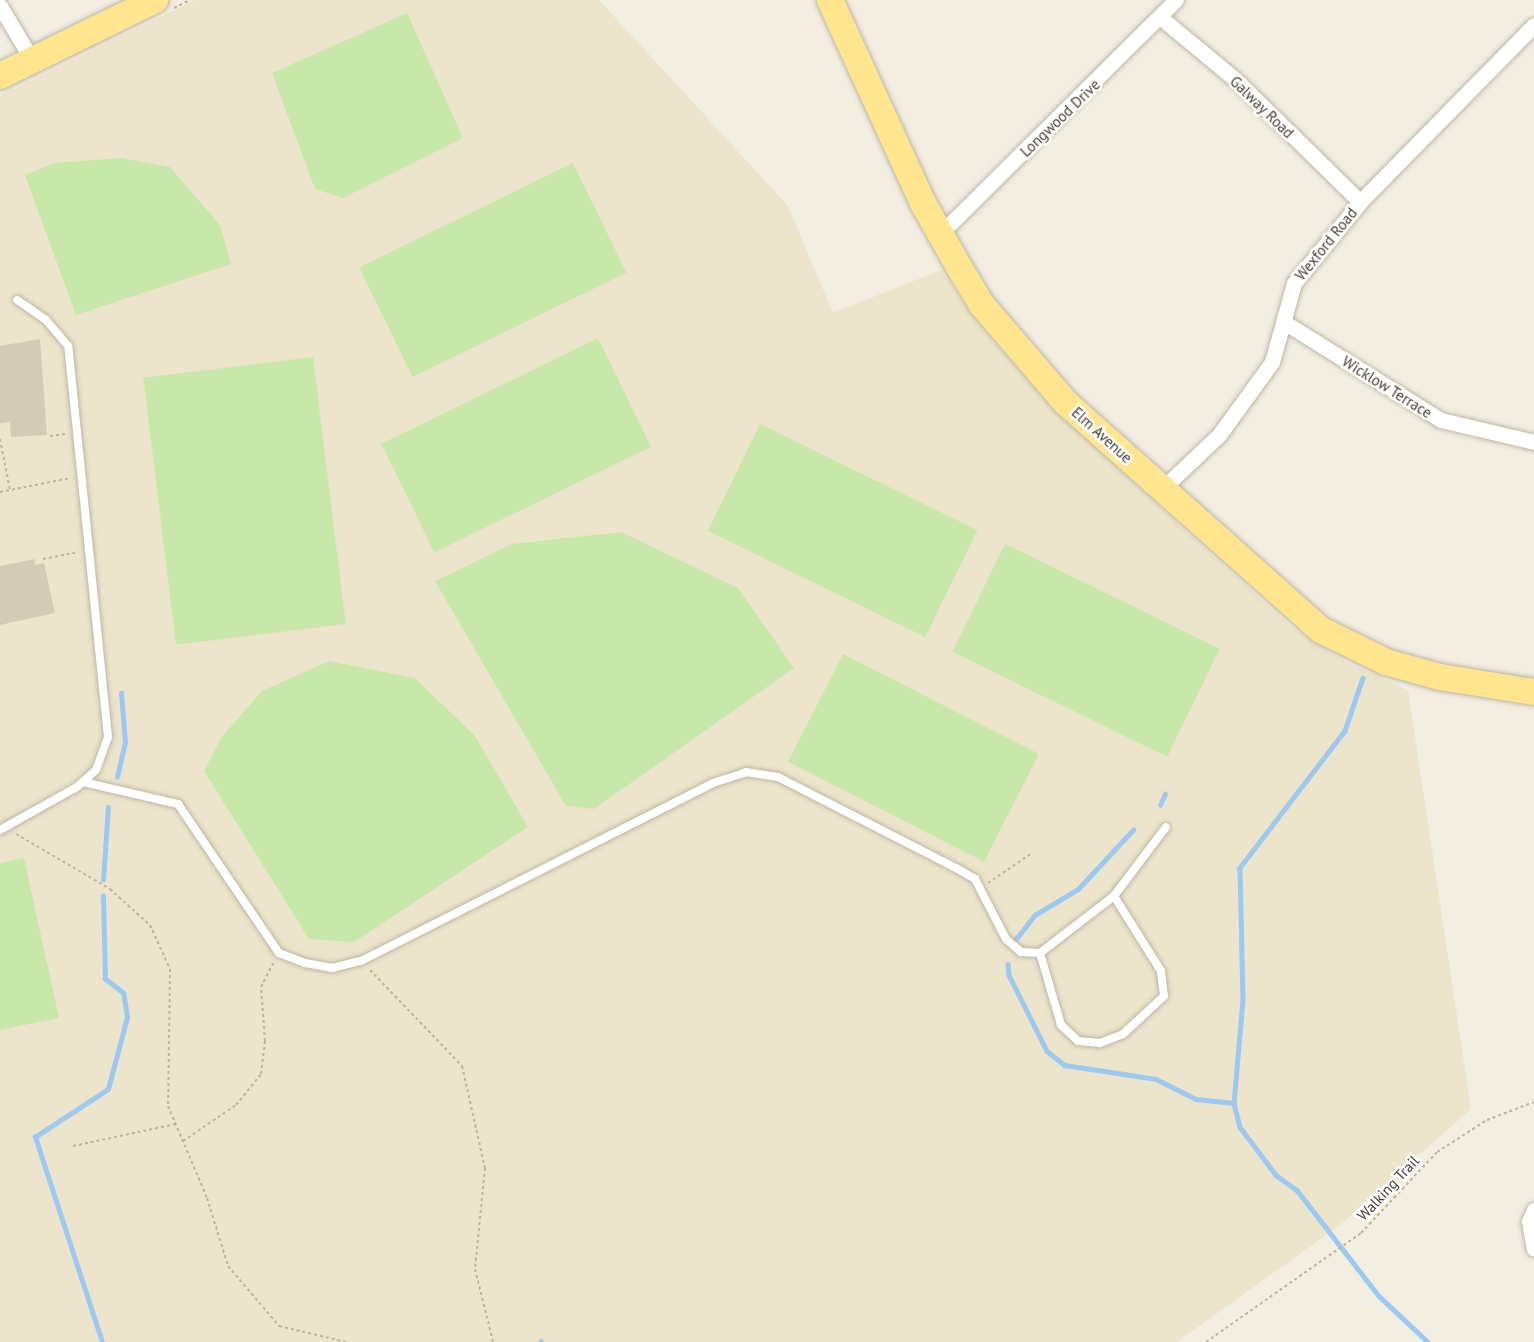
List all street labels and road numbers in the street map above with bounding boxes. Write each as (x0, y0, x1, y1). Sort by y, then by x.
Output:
street label: Galway Road (1226, 72, 1298, 142)
street label: Longwood Drive (1016, 75, 1104, 161)
street label: Wexford Road (1291, 204, 1361, 284)
street label: Wicklow Terrace (1338, 352, 1436, 422)
street label: Elm Avenue (1068, 403, 1136, 467)
street label: Walking Trail (1353, 1152, 1423, 1224)

